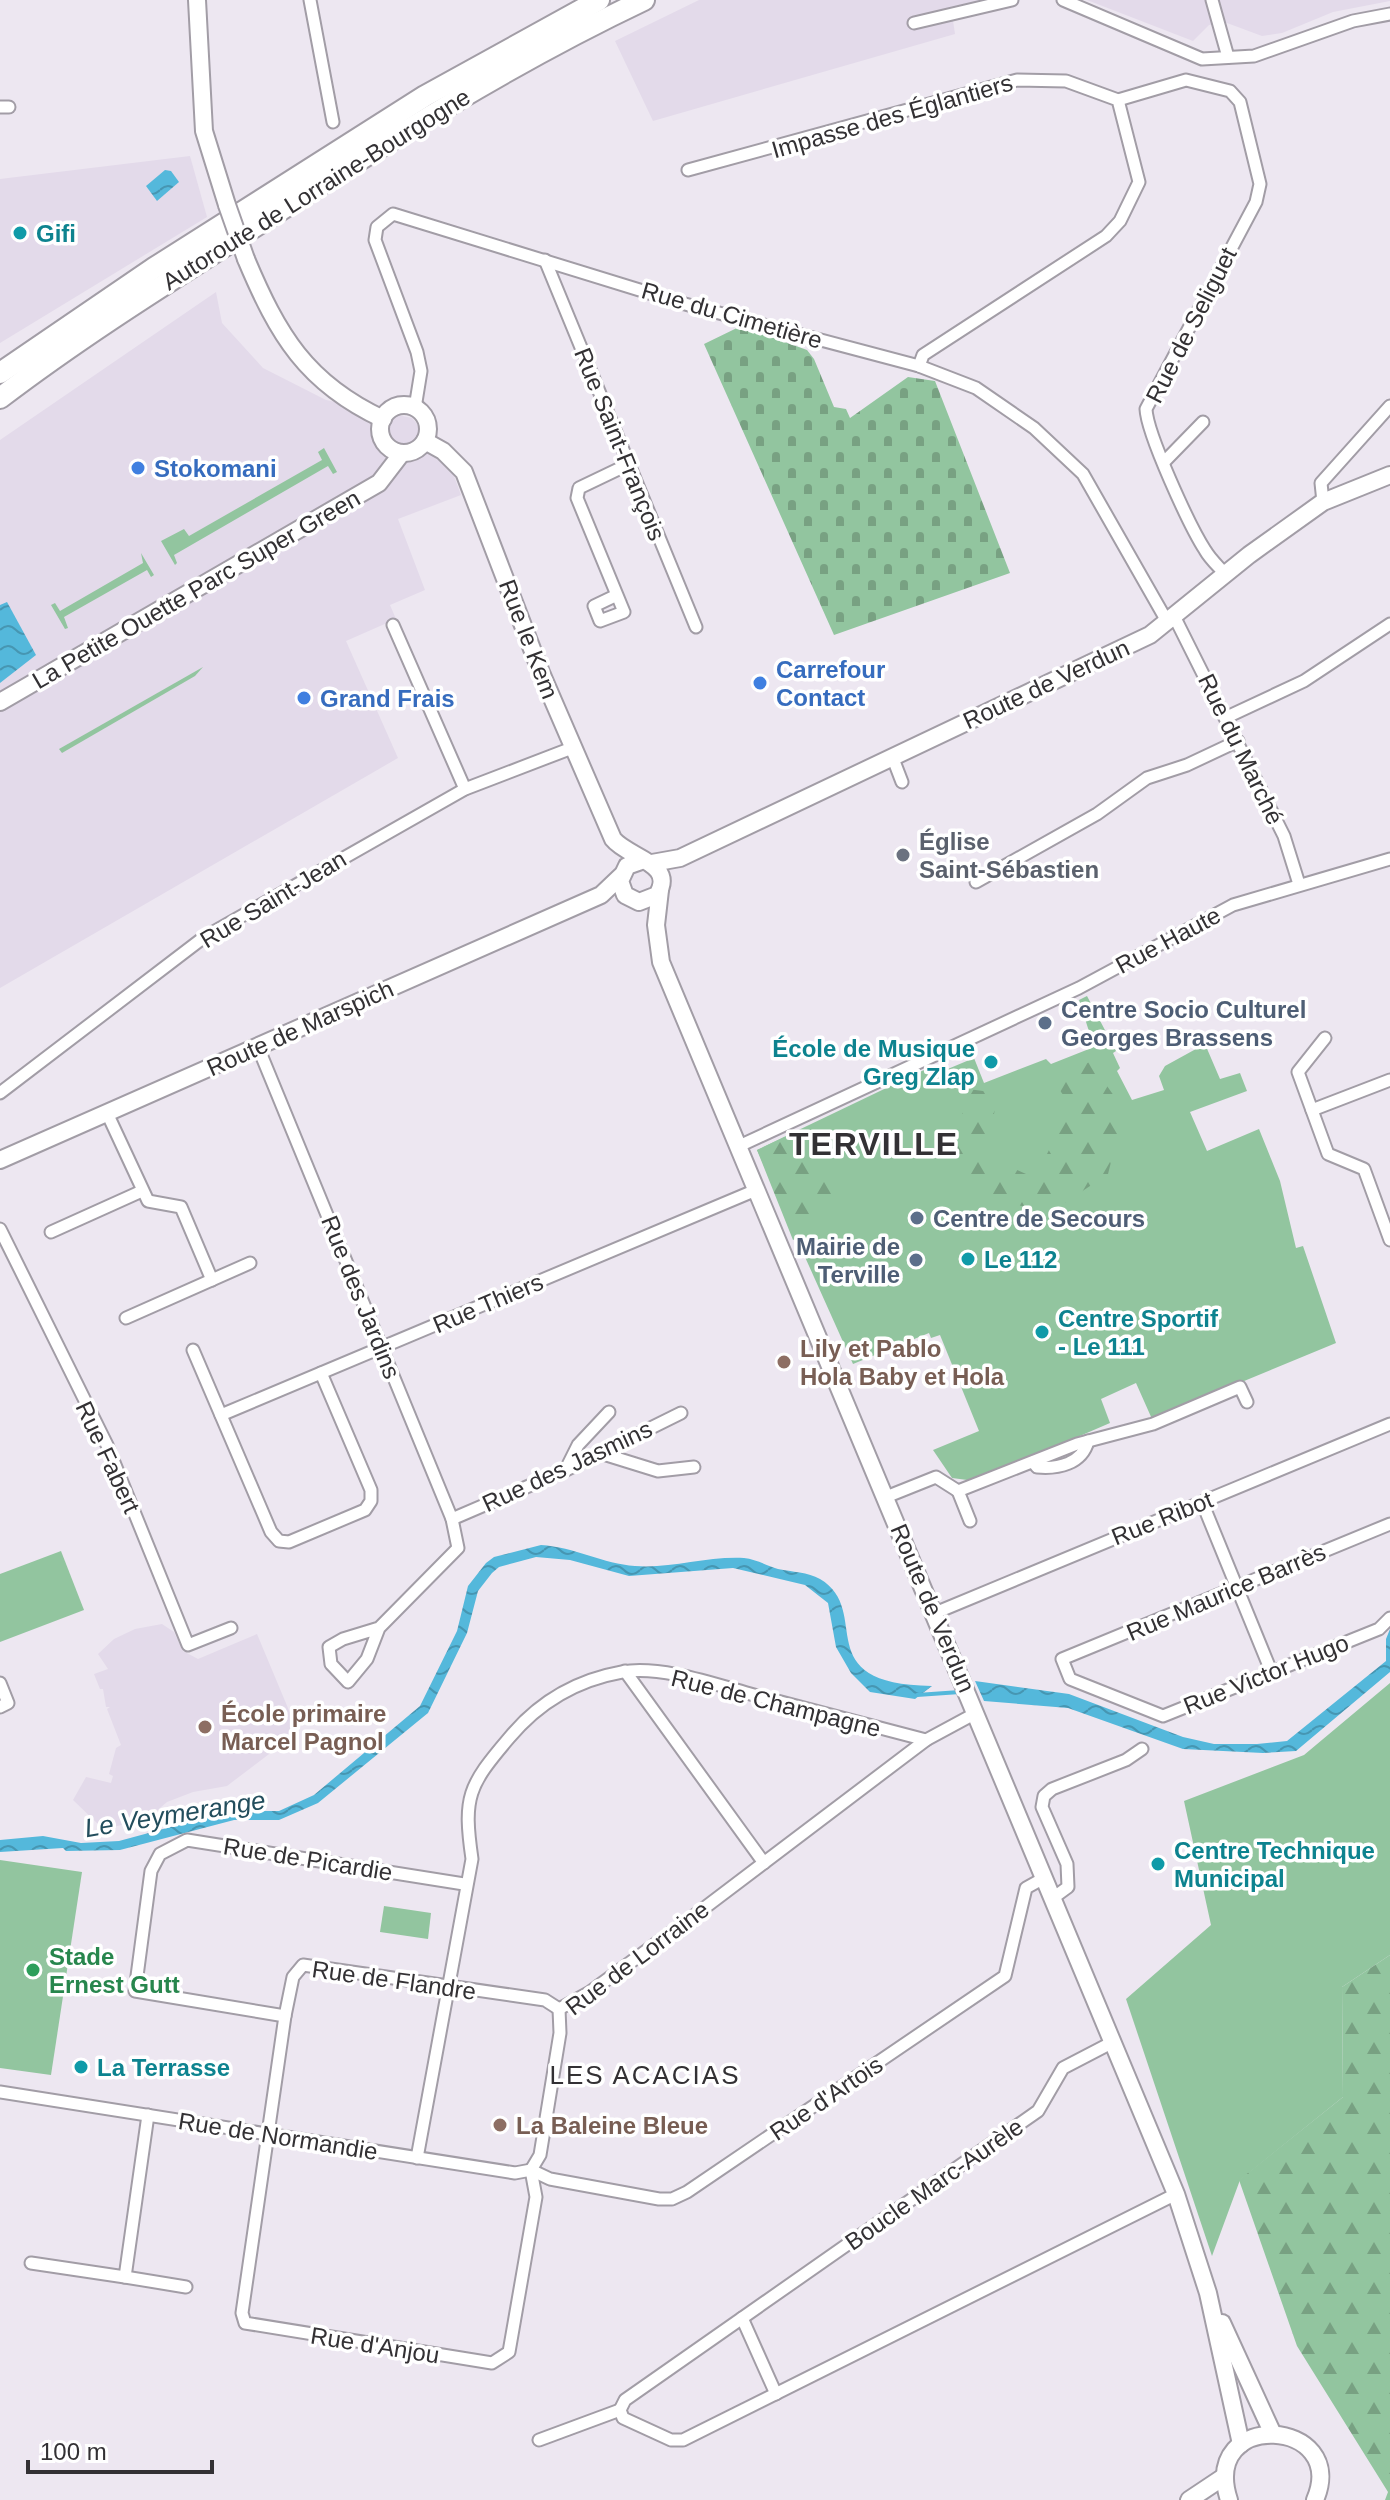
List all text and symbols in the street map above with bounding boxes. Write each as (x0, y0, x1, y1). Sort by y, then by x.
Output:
street label: Impasse des Églantiers (768, 69, 1016, 163)
street label: Autoroute de Lorraine-Bourgogne (157, 83, 475, 295)
place label: Gifi (36, 220, 76, 247)
marker: Gifi (11, 224, 29, 242)
street label: Rue de Seliguet (1140, 242, 1242, 407)
street label: Rue du Cimetière (639, 276, 825, 354)
street label: Rue Saint-François (569, 344, 671, 544)
place label: Stokomani (154, 455, 277, 482)
marker: Stokomani (129, 459, 147, 477)
street label: La Petite Ouette Parc Super Green (27, 484, 365, 694)
street label: Rue le Kem (494, 576, 564, 702)
street label: Route de Verdun (959, 634, 1133, 734)
place label: Carrefour Contact (776, 656, 885, 711)
street label: Rue du Marché (1193, 669, 1289, 829)
marker: Carrefour Contact (751, 674, 769, 692)
place label: Grand Frais (320, 685, 455, 712)
marker: Grand Frais (295, 689, 313, 707)
place label: Église Saint-Sébastien (919, 828, 1099, 883)
street label: Rue Saint-Jean (195, 845, 351, 953)
marker: Église Saint-Sébastien (894, 846, 912, 864)
street label: Rue Haute (1111, 901, 1225, 979)
street label: Route de Marspich (202, 975, 398, 1081)
place label: Centre Socio Culturel Georges Brassens (1061, 996, 1306, 1051)
marker: Centre Socio Culturel Georges Brassens (1036, 1014, 1054, 1032)
place label: École de Musique Greg Zlap (772, 1035, 975, 1090)
marker: École de Musique Greg Zlap (982, 1053, 1000, 1071)
district label: TERVILLE (789, 1126, 959, 1162)
place label: Centre de Secours (933, 1205, 1145, 1232)
marker: Centre de Secours (908, 1209, 926, 1227)
street label: Rue des Jardins (316, 1212, 406, 1382)
place label: Mairie de Terville (796, 1233, 900, 1288)
place label: Le 112 (984, 1246, 1057, 1273)
marker: Le 112 (959, 1250, 977, 1268)
marker: Mairie de Terville (907, 1251, 925, 1269)
street label: Rue Thiers (429, 1268, 547, 1338)
place label: Centre Sportif - Le 111 (1058, 1305, 1219, 1360)
marker: Centre Sportif - Le 111 (1033, 1323, 1051, 1341)
place label: Lily et Pablo Hola Baby et Hola (800, 1335, 1005, 1390)
marker: Lily et Pablo Hola Baby et Hola (775, 1353, 793, 1371)
street label: Rue Fabert (70, 1397, 146, 1517)
street label: Rue des Jasmins (478, 1415, 656, 1517)
street label: Rue Ribot (1107, 1485, 1217, 1551)
street label: Route de Verdun (885, 1520, 981, 1696)
street label: Rue Maurice Barrès (1122, 1538, 1330, 1646)
street label: Rue Victor Hugo (1180, 1629, 1352, 1719)
street label: Rue de Champagne (669, 1664, 883, 1742)
place label: École primaire Marcel Pagnol (221, 1700, 386, 1755)
marker: École primaire Marcel Pagnol (196, 1718, 214, 1736)
water label: Le Veymerange (82, 1785, 268, 1843)
street label: Rue de Picardie (222, 1832, 394, 1886)
place label: Centre Technique Municipal (1174, 1837, 1375, 1892)
marker: Centre Technique Municipal (1149, 1855, 1167, 1873)
street label: Rue de Lorraine (560, 1895, 714, 2021)
place label: Stade Ernest Gutt (49, 1943, 180, 1998)
street label: Rue de Flandre (310, 1955, 478, 2005)
marker: Stade Ernest Gutt (24, 1961, 42, 1979)
street label: Rue d'Artois (765, 2050, 887, 2146)
place label: La Terrasse (97, 2054, 230, 2081)
marker: La Terrasse (72, 2058, 90, 2076)
district label: LES ACACIAS (549, 2060, 741, 2090)
street label: Rue de Normandie (176, 2107, 380, 2165)
place label: La Baleine Bleue (516, 2112, 708, 2139)
street label: Boucle Marc-Aurèle (840, 2113, 1028, 2255)
marker: La Baleine Bleue (491, 2116, 509, 2134)
street label: Rue d'Anjou (309, 2321, 441, 2369)
scale bar (28, 2424, 212, 2474)
text: 100 m (40, 2438, 107, 2465)

